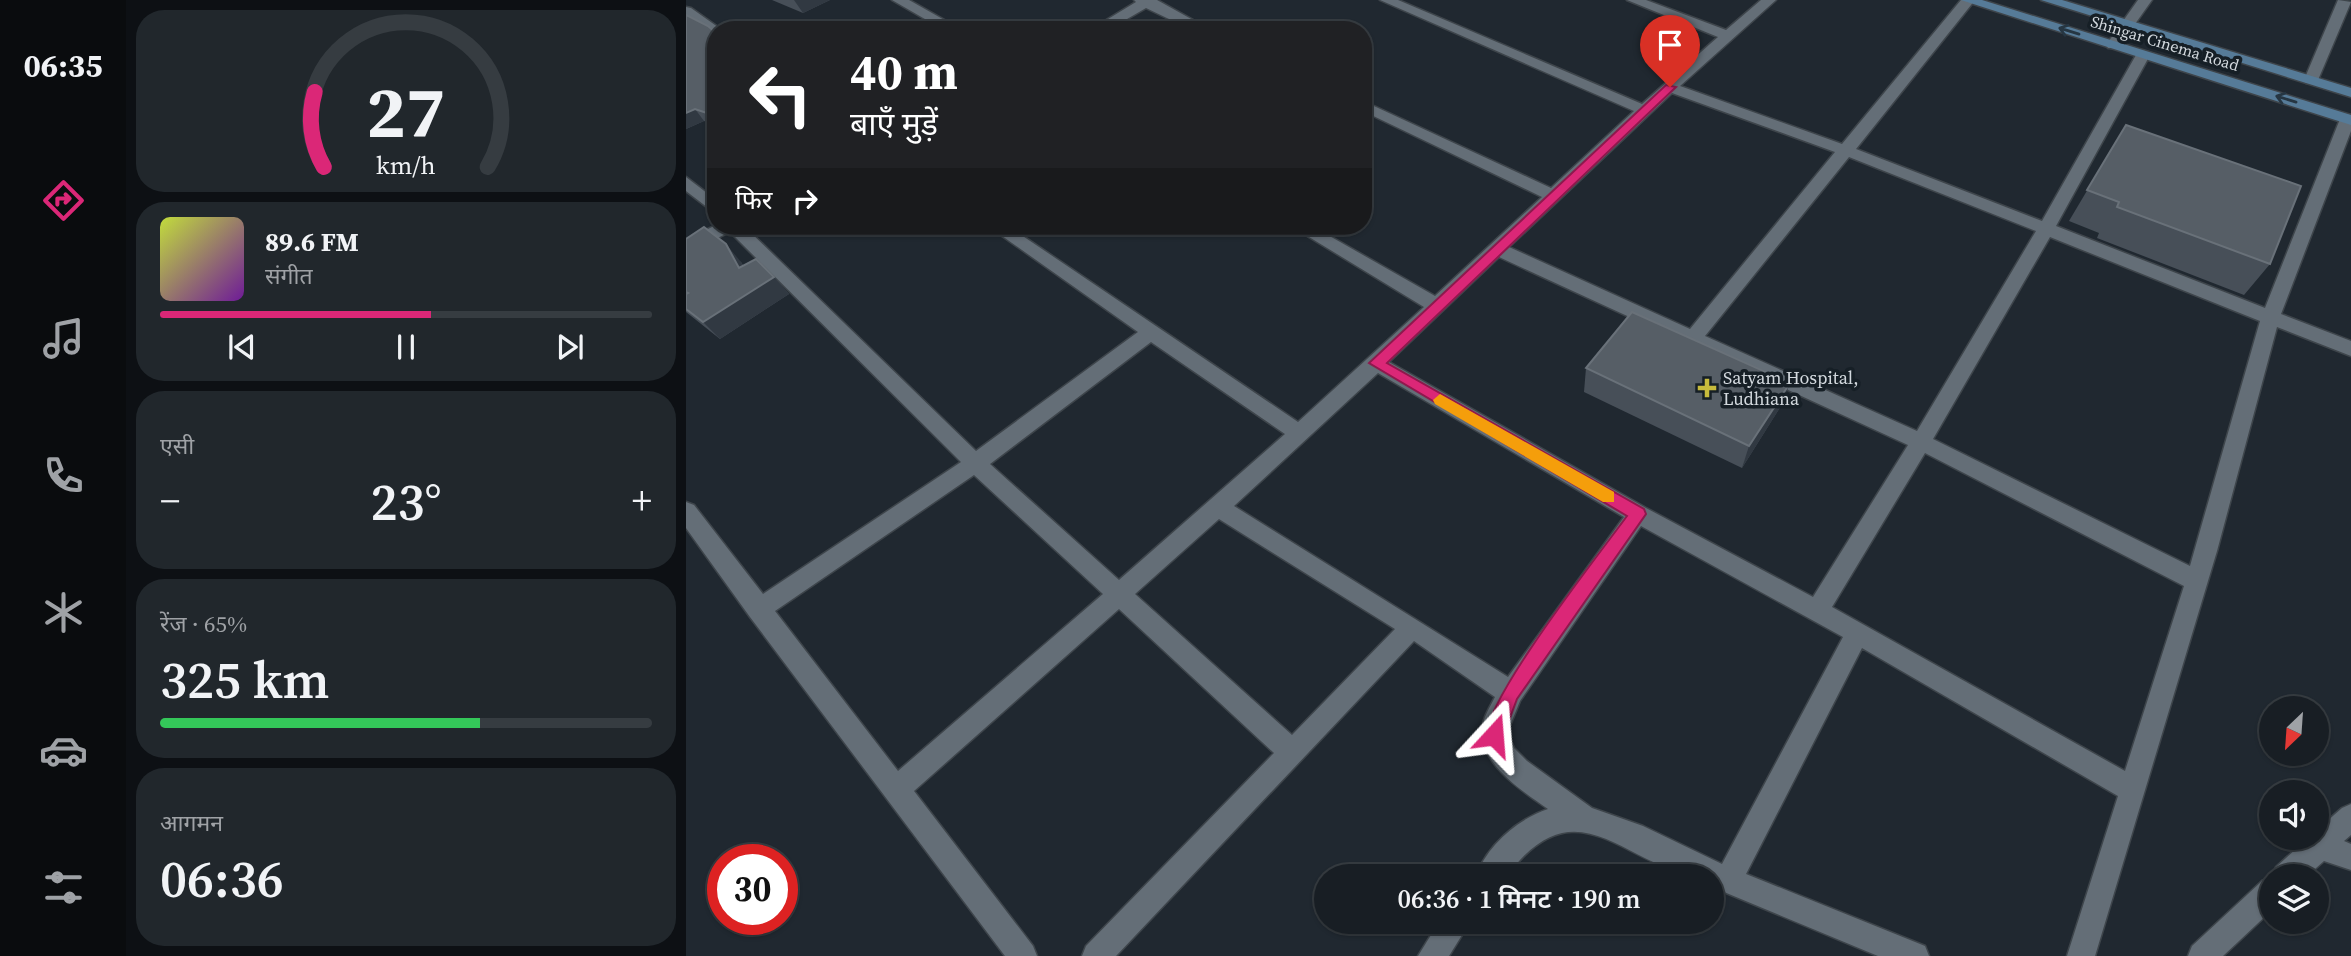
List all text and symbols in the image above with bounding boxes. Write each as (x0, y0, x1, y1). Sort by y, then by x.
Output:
street label: Shingar Cinema Road (2088, 10, 2242, 76)
pin (1640, 15, 1700, 87)
one-way arrow (2058, 24, 2080, 37)
icon: arrive (1651, 26, 1689, 64)
text: 40 m (850, 38, 958, 105)
text: 06:35 (24, 44, 102, 88)
icon: left (735, 49, 826, 140)
text: 27 (367, 62, 445, 161)
one-way arrow (2275, 92, 2297, 105)
text: बाएँ मुड़ें (850, 102, 938, 146)
text: km/h (376, 148, 436, 182)
icon: directions (39, 176, 88, 225)
text: फिर (735, 182, 772, 218)
icon: right (786, 182, 824, 220)
text: 89.6 FM (265, 224, 359, 260)
text: संगीत (265, 260, 313, 292)
icon: music (39, 314, 88, 363)
icon: previous (223, 328, 261, 366)
icon: pause (387, 328, 425, 366)
icon: next (551, 328, 589, 366)
place label: Satyam Hospital, Ludhiana (1723, 365, 1859, 411)
marker: Satyam Hospital, Ludhiana (1697, 378, 1717, 398)
text: एसी (160, 430, 194, 462)
icon: phone (39, 451, 88, 500)
text: 23° (370, 466, 442, 537)
text: − (160, 475, 180, 527)
text: + (632, 475, 652, 527)
icon: climate (39, 588, 88, 637)
text: रेंज · 65% (160, 608, 247, 640)
text: 325 km (160, 644, 329, 715)
north arrow (2259, 696, 2329, 766)
map controls (2259, 696, 2329, 934)
position arrow (1457, 698, 1531, 772)
icon: car (39, 726, 88, 775)
button: sound (2259, 780, 2329, 850)
text: आगमन (160, 807, 223, 839)
text: 06:36 (160, 843, 284, 914)
speed limit sign: 30 (707, 844, 798, 935)
icon: filters (39, 863, 88, 912)
button: layers (2259, 864, 2329, 934)
text: 06:36 · 1 मिनट · 190 m (1398, 881, 1640, 917)

